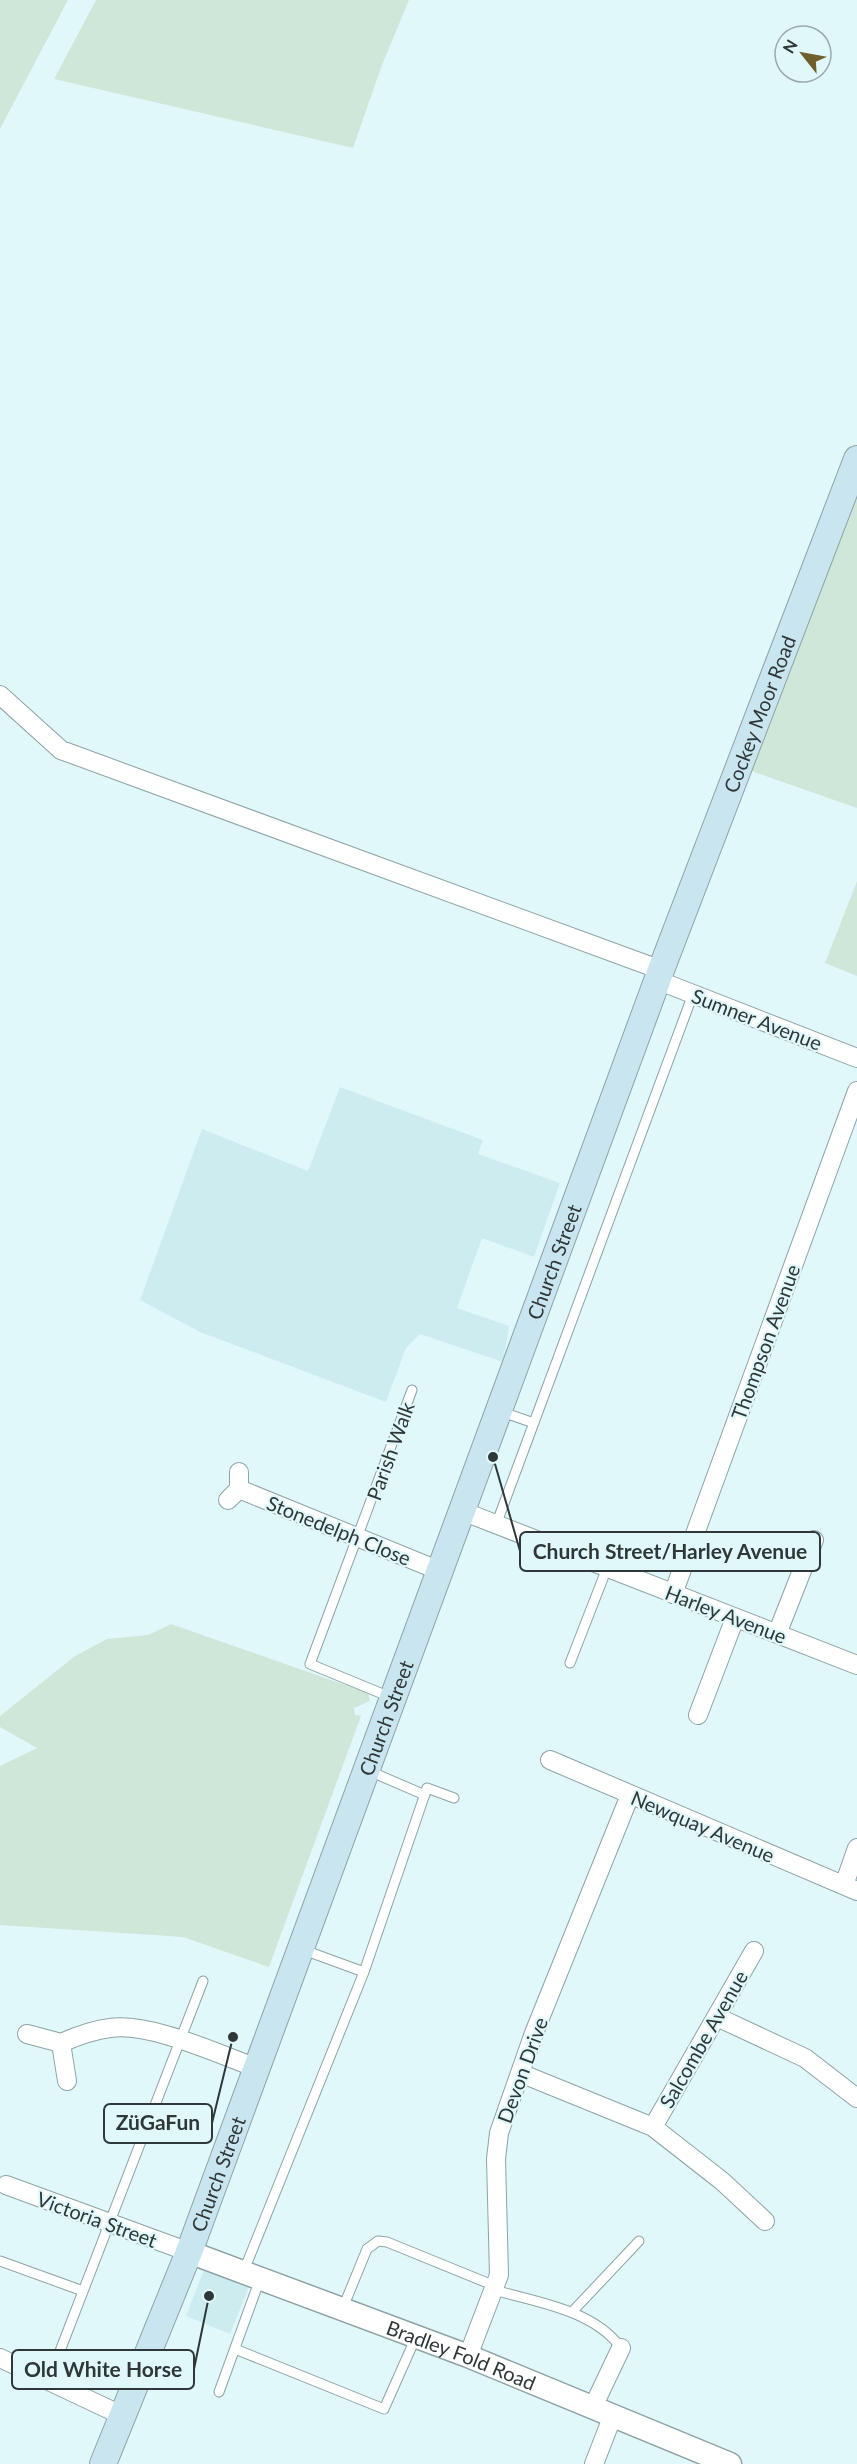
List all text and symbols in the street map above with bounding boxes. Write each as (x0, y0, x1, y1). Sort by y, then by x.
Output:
north arrow (773, 24, 833, 84)
text: N (778, 36, 801, 56)
street label: Cockey Moor Road (718, 632, 800, 796)
street label: Sumner Avenue (689, 983, 825, 1055)
street label: Church Street (521, 1201, 586, 1323)
street label: Thompson Avenue (726, 1261, 804, 1423)
street label: Parish Walk (361, 1398, 419, 1503)
street label: Stonedelph Close (263, 1490, 415, 1570)
callout: Church Street/Harley Avenue (520, 1532, 820, 1571)
text: Church Street/Harley Avenue (533, 1538, 807, 1563)
street label: Harley Avenue (662, 1580, 790, 1648)
street label: Church Street (353, 1657, 418, 1779)
street label: Newquay Avenue (628, 1785, 778, 1867)
street label: Salcombe Avenue (654, 1966, 752, 2112)
street label: Devon Drive (492, 2014, 552, 2126)
callout: ZüGaFun (104, 2104, 212, 2143)
text: ZüGaFun (116, 2109, 200, 2134)
street label: Church Street (186, 2113, 250, 2235)
street label: Victoria Street (34, 2186, 160, 2252)
street label: Bradley Fold Road (383, 2315, 539, 2395)
callout: Old White Horse (12, 2350, 194, 2389)
text: Old White Horse (24, 2356, 182, 2381)

